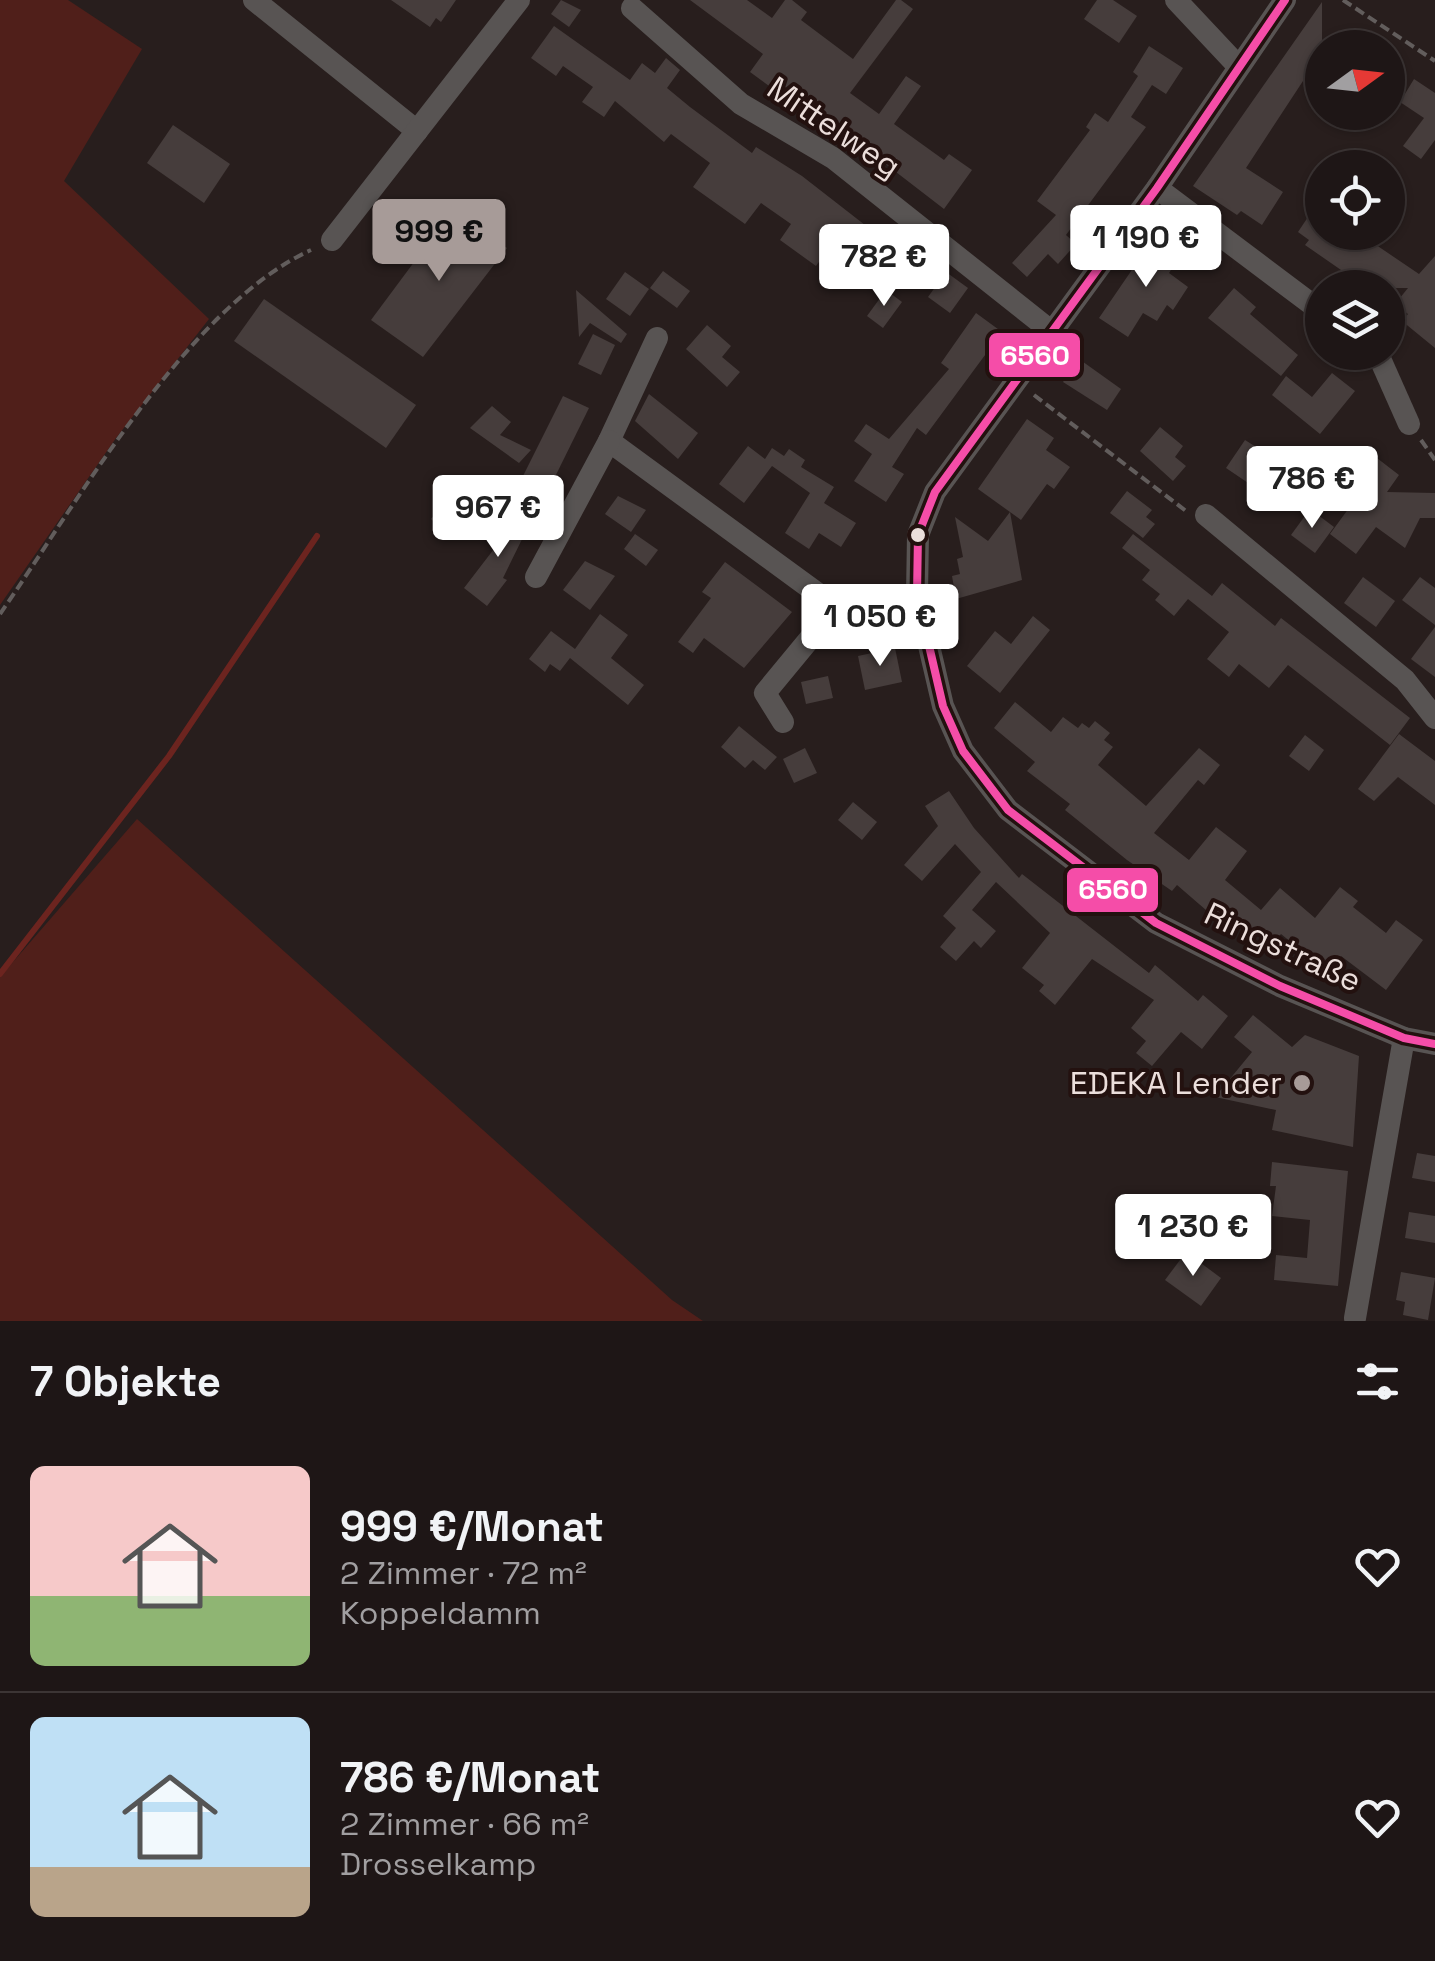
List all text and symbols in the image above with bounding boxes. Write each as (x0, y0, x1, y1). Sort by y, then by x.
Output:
north arrow (1305, 30, 1405, 130)
map controls (1305, 30, 1405, 370)
street label: Mittelweg (760, 68, 908, 186)
button: locate (1305, 150, 1405, 250)
pin: 999 € (369, 199, 509, 284)
pin: 1 190 € (1054, 205, 1238, 290)
text: 999 € (394, 211, 484, 251)
text: 1 190 € (1092, 217, 1200, 257)
pin: 782 € (814, 224, 954, 309)
text: 782 € (841, 236, 927, 276)
button: layers (1305, 270, 1405, 370)
line badge: 6560 (987, 331, 1082, 379)
text: 6560 (1000, 337, 1070, 373)
pin: 786 € (1242, 446, 1382, 531)
text: 786 € (1269, 458, 1355, 498)
pin: 967 € (428, 475, 568, 560)
text: 967 € (455, 487, 541, 527)
unlabelled marker (908, 525, 928, 545)
pin: 1 050 € (788, 584, 972, 669)
text: 1 050 € (823, 596, 937, 636)
line badge: 6560 (1065, 866, 1160, 914)
text: 6560 (1078, 871, 1148, 907)
street label: Ringstraße (1198, 893, 1368, 1001)
place label: EDEKA Lender (1070, 1063, 1282, 1103)
marker: EDEKA Lender (1291, 1072, 1313, 1094)
pin: 1 230 € (1101, 1194, 1285, 1279)
text: 1 230 € (1137, 1206, 1249, 1246)
icon: filters (1350, 1354, 1405, 1409)
text: 7 Objekte (30, 1355, 221, 1408)
text: 999 €/Monat (340, 1500, 604, 1553)
icon: home (110, 1506, 230, 1626)
icon: heart (1350, 1539, 1405, 1594)
text: 2 Zimmer · 72 m² (340, 1553, 587, 1593)
text: Koppeldamm (340, 1593, 541, 1633)
text: 786 €/Monat (340, 1751, 600, 1804)
icon: home (110, 1757, 230, 1877)
icon: heart (1350, 1790, 1405, 1845)
text: 2 Zimmer · 66 m² (340, 1804, 589, 1844)
text: Drosselkamp (340, 1844, 536, 1884)

